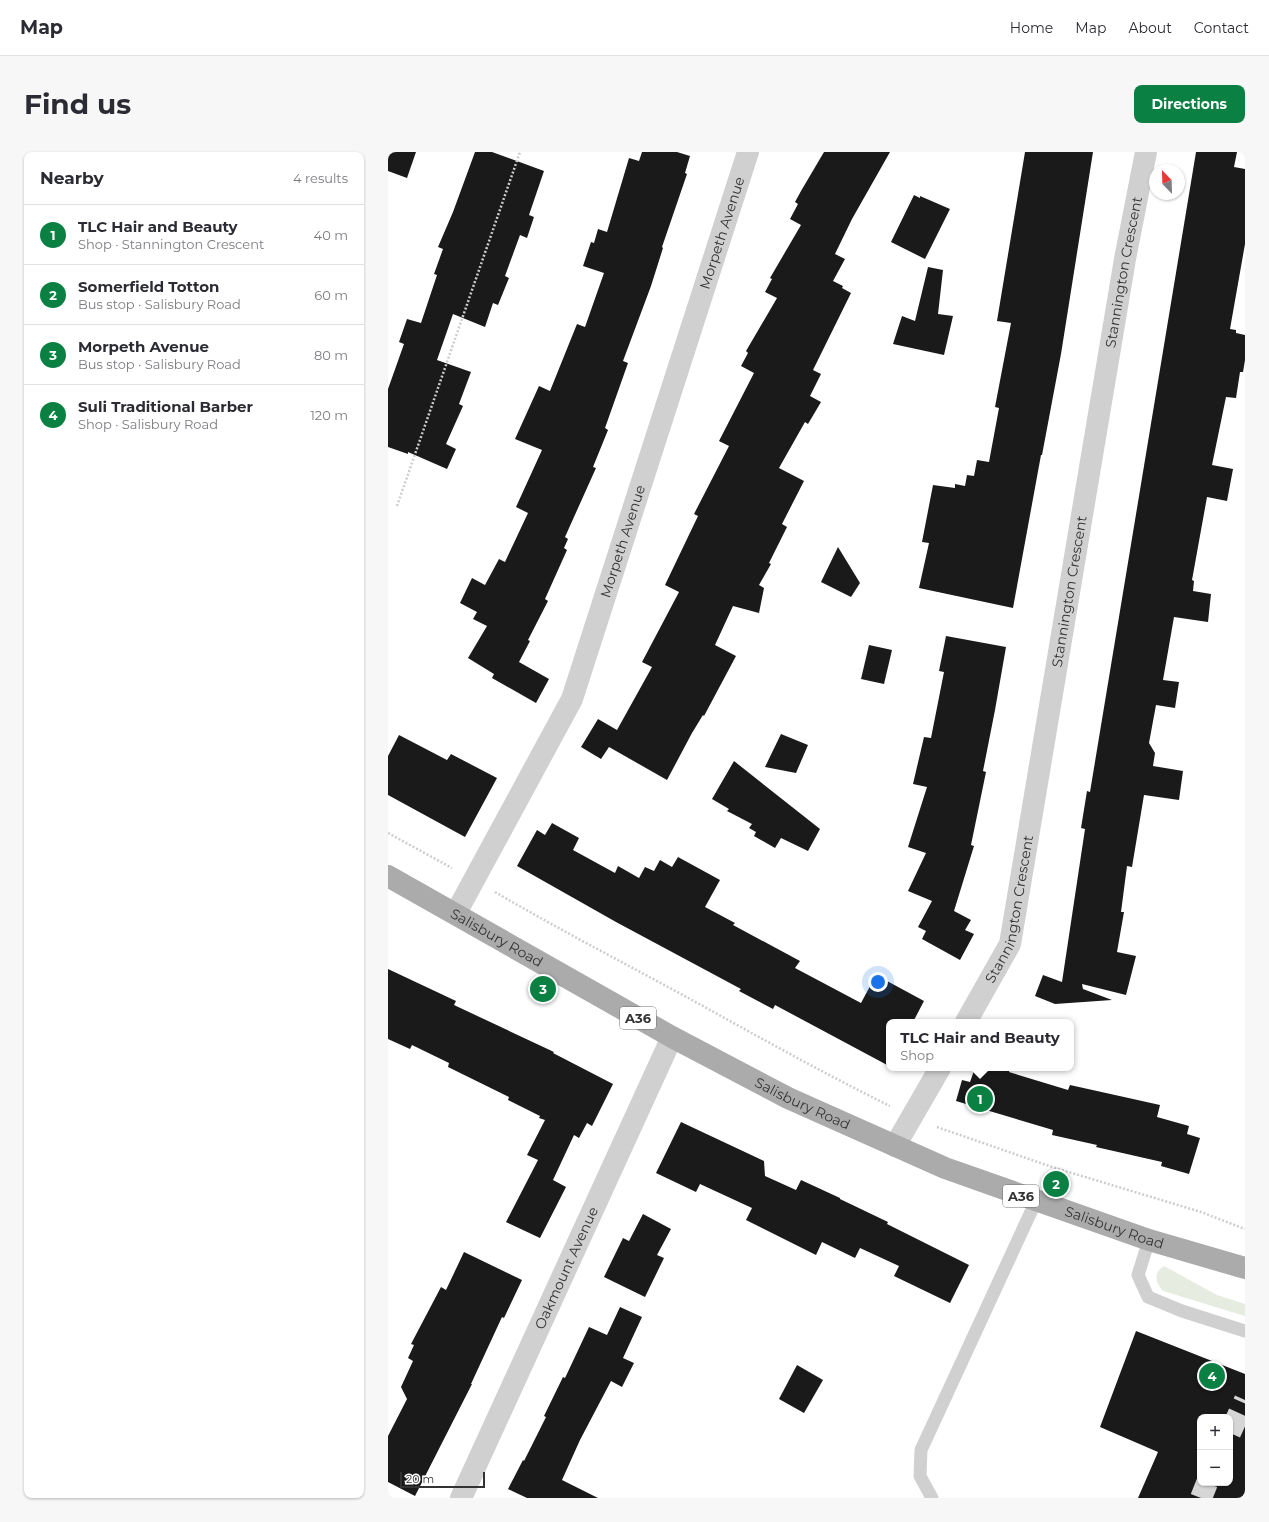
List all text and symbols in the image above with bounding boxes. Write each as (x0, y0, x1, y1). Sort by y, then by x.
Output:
text: Map (20, 16, 63, 39)
text: Home (1010, 19, 1053, 37)
text: Map (1075, 19, 1106, 37)
text: About (1128, 19, 1172, 37)
text: Contact (1194, 19, 1249, 37)
button: Directions (1134, 85, 1245, 123)
text: Find us (24, 87, 131, 121)
north arrow (1149, 164, 1185, 200)
text: Nearby (40, 168, 104, 188)
text: 4 results (293, 170, 348, 186)
street label: Morpeth Avenue (695, 174, 748, 292)
street label: Stannington Crescent (1101, 195, 1146, 349)
text: TLC Hair and Beauty (78, 217, 238, 236)
text: 1 (50, 227, 56, 243)
text: 40 m (314, 227, 348, 243)
text: Shop · Stannington Crescent (78, 236, 264, 252)
text: Somerfield Totton (78, 277, 219, 296)
text: 2 (49, 287, 57, 303)
text: 60 m (314, 287, 348, 303)
text: Bus stop · Salisbury Road (78, 296, 241, 312)
text: Morpeth Avenue (78, 337, 209, 356)
text: 3 (49, 347, 57, 363)
text: 80 m (314, 347, 348, 363)
text: Bus stop · Salisbury Road (78, 356, 241, 372)
text: Suli Traditional Barber (78, 397, 253, 416)
text: 4 (49, 407, 57, 423)
text: 120 m (310, 407, 348, 423)
text: Shop · Salisbury Road (78, 416, 218, 432)
street label: Morpeth Avenue (596, 483, 649, 600)
street label: Stannington Crescent (1048, 514, 1091, 669)
street label: Stannington Crescent (981, 834, 1037, 986)
street label: Salisbury Road (447, 904, 546, 971)
your location (868, 972, 888, 992)
pin: 3 (530, 974, 556, 1004)
road number: A36 (620, 1007, 656, 1029)
popup (886, 1019, 1074, 1071)
text: TLC Hair and Beauty (900, 1028, 1060, 1047)
text: Shop (900, 1047, 934, 1063)
street label: Salisbury Road (752, 1073, 853, 1134)
pin: 1 (967, 1084, 993, 1114)
pin: 2 (1043, 1169, 1069, 1199)
road number: A36 (1003, 1185, 1039, 1207)
street label: Salisbury Road (1062, 1202, 1166, 1253)
street label: Oakmount Avenue (530, 1204, 602, 1332)
pin: 4 (1199, 1361, 1225, 1391)
map controls (1197, 1414, 1233, 1486)
button: + (1197, 1414, 1233, 1450)
button: − (1197, 1450, 1233, 1486)
scale bar (400, 1470, 485, 1489)
text: 20 m (406, 1472, 434, 1486)

